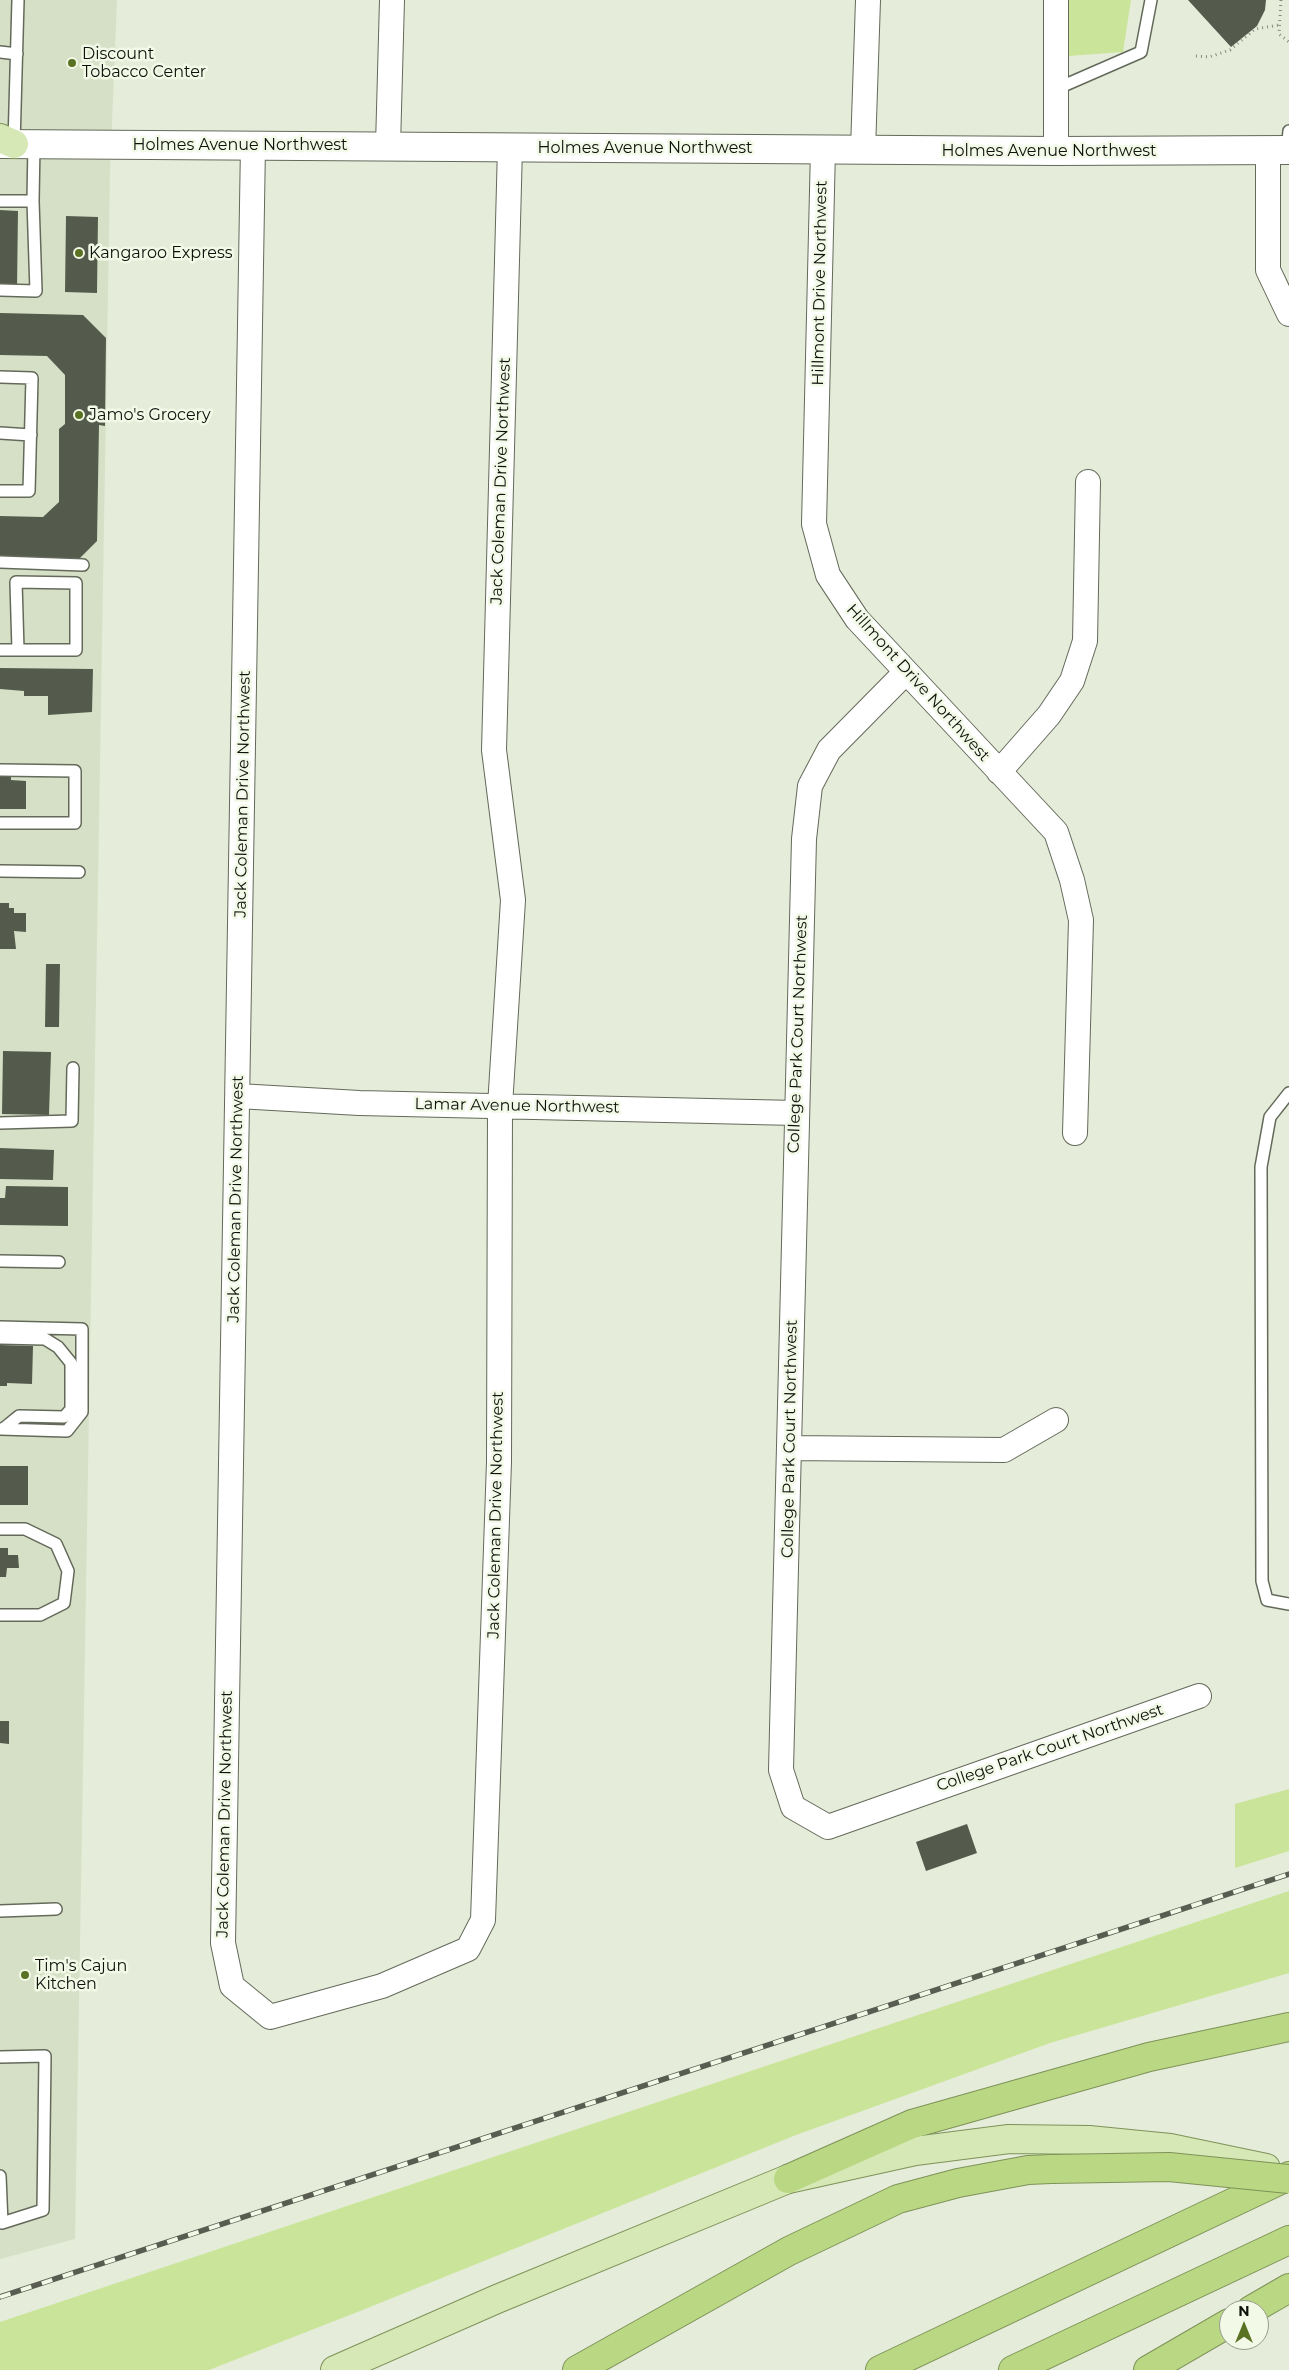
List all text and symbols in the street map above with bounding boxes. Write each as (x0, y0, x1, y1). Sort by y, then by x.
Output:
place label: Discount Tobacco Center (82, 44, 206, 82)
marker: Discount Tobacco Center (66, 57, 78, 69)
street label: Holmes Avenue Northwest (132, 135, 348, 155)
street label: Holmes Avenue Northwest (537, 138, 753, 158)
street label: Holmes Avenue Northwest (941, 141, 1157, 161)
street label: Hillmont Drive Northwest (809, 180, 831, 386)
place label: Kangaroo Express (89, 243, 233, 263)
marker: Kangaroo Express (73, 247, 85, 259)
street label: Jack Coleman Drive Northwest (487, 357, 515, 605)
place label: Jamo's Grocery (89, 405, 211, 425)
marker: Jamo's Grocery (73, 409, 85, 421)
street label: Hillmont Drive Northwest (842, 600, 994, 766)
street label: Jack Coleman Drive Northwest (231, 670, 255, 918)
street label: College Park Court Northwest (784, 914, 812, 1154)
street label: Jack Coleman Drive Northwest (224, 1075, 248, 1323)
street label: Lamar Avenue Northwest (414, 1095, 620, 1117)
street label: College Park Court Northwest (778, 1320, 802, 1558)
street label: Jack Coleman Drive Northwest (484, 1391, 508, 1639)
street label: Jack Coleman Drive Northwest (213, 1690, 237, 1938)
street label: College Park Court Northwest (934, 1700, 1166, 1796)
place label: Tim's Cajun Kitchen (35, 1956, 127, 1994)
marker: Tim's Cajun Kitchen (19, 1969, 31, 1981)
north arrow (1219, 2300, 1269, 2350)
text: N (1238, 2302, 1250, 2320)

